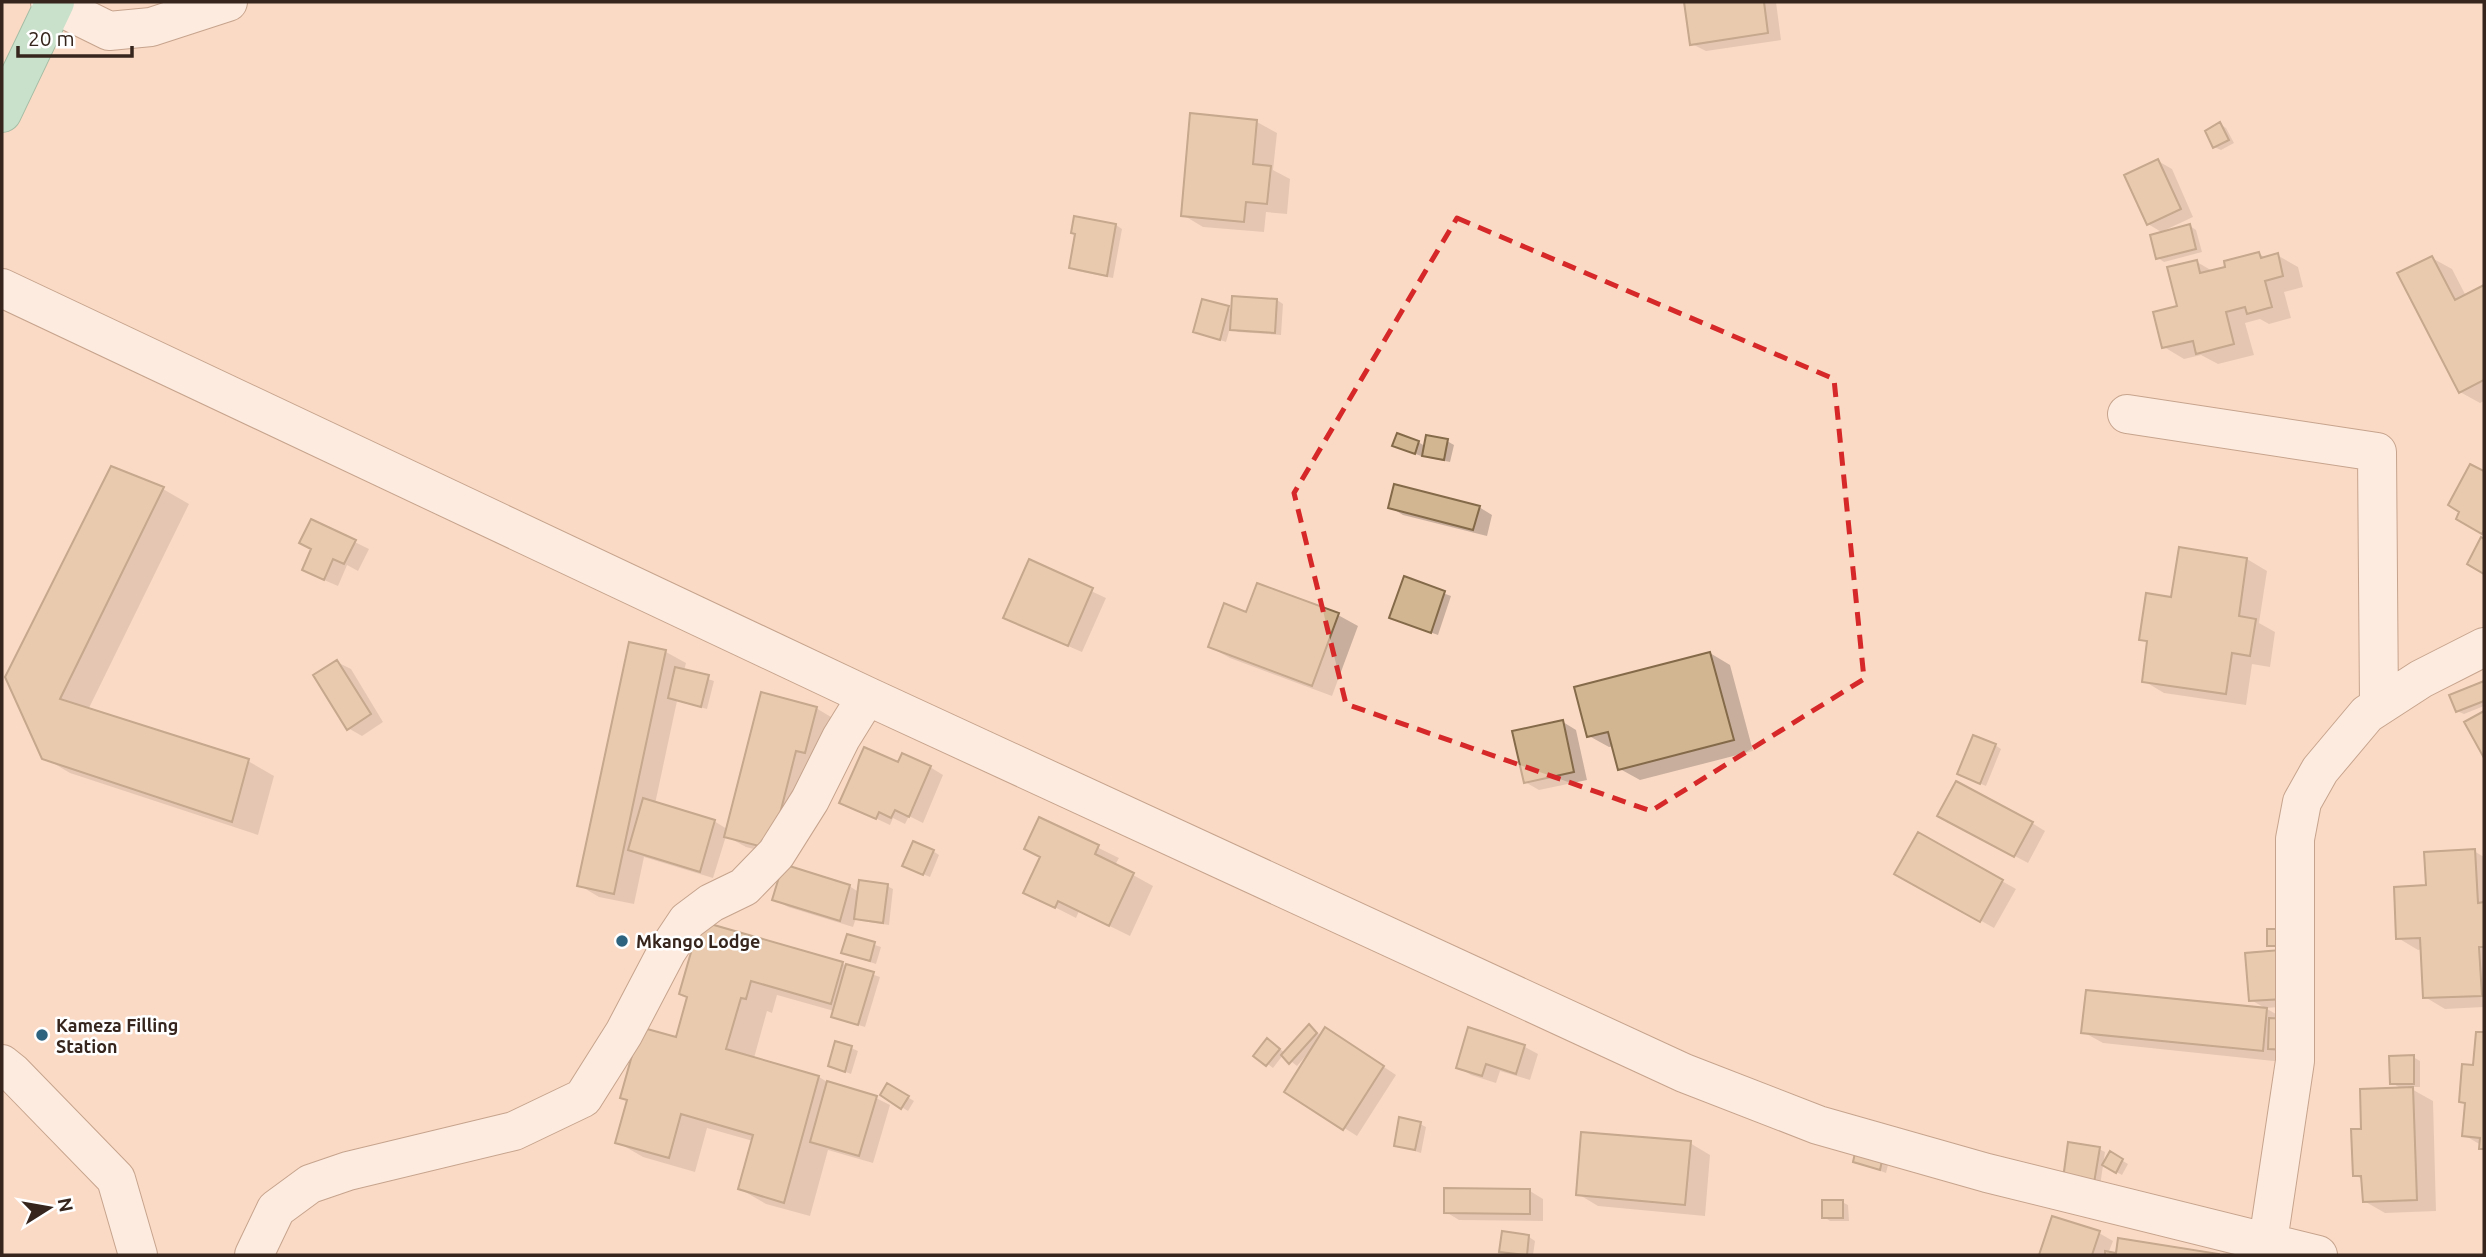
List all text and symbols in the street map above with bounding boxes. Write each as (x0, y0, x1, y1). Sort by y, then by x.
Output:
scale bar (18, 14, 131, 58)
text: 20 m (28, 26, 75, 50)
place label: Mkango Lodge (636, 931, 760, 951)
marker: Mkango Lodge (614, 933, 630, 949)
place label: Kameza Filling Station (56, 1015, 178, 1056)
marker: Kameza Filling Station (34, 1027, 50, 1043)
north arrow (14, 1173, 84, 1243)
text: N (54, 1196, 78, 1214)

